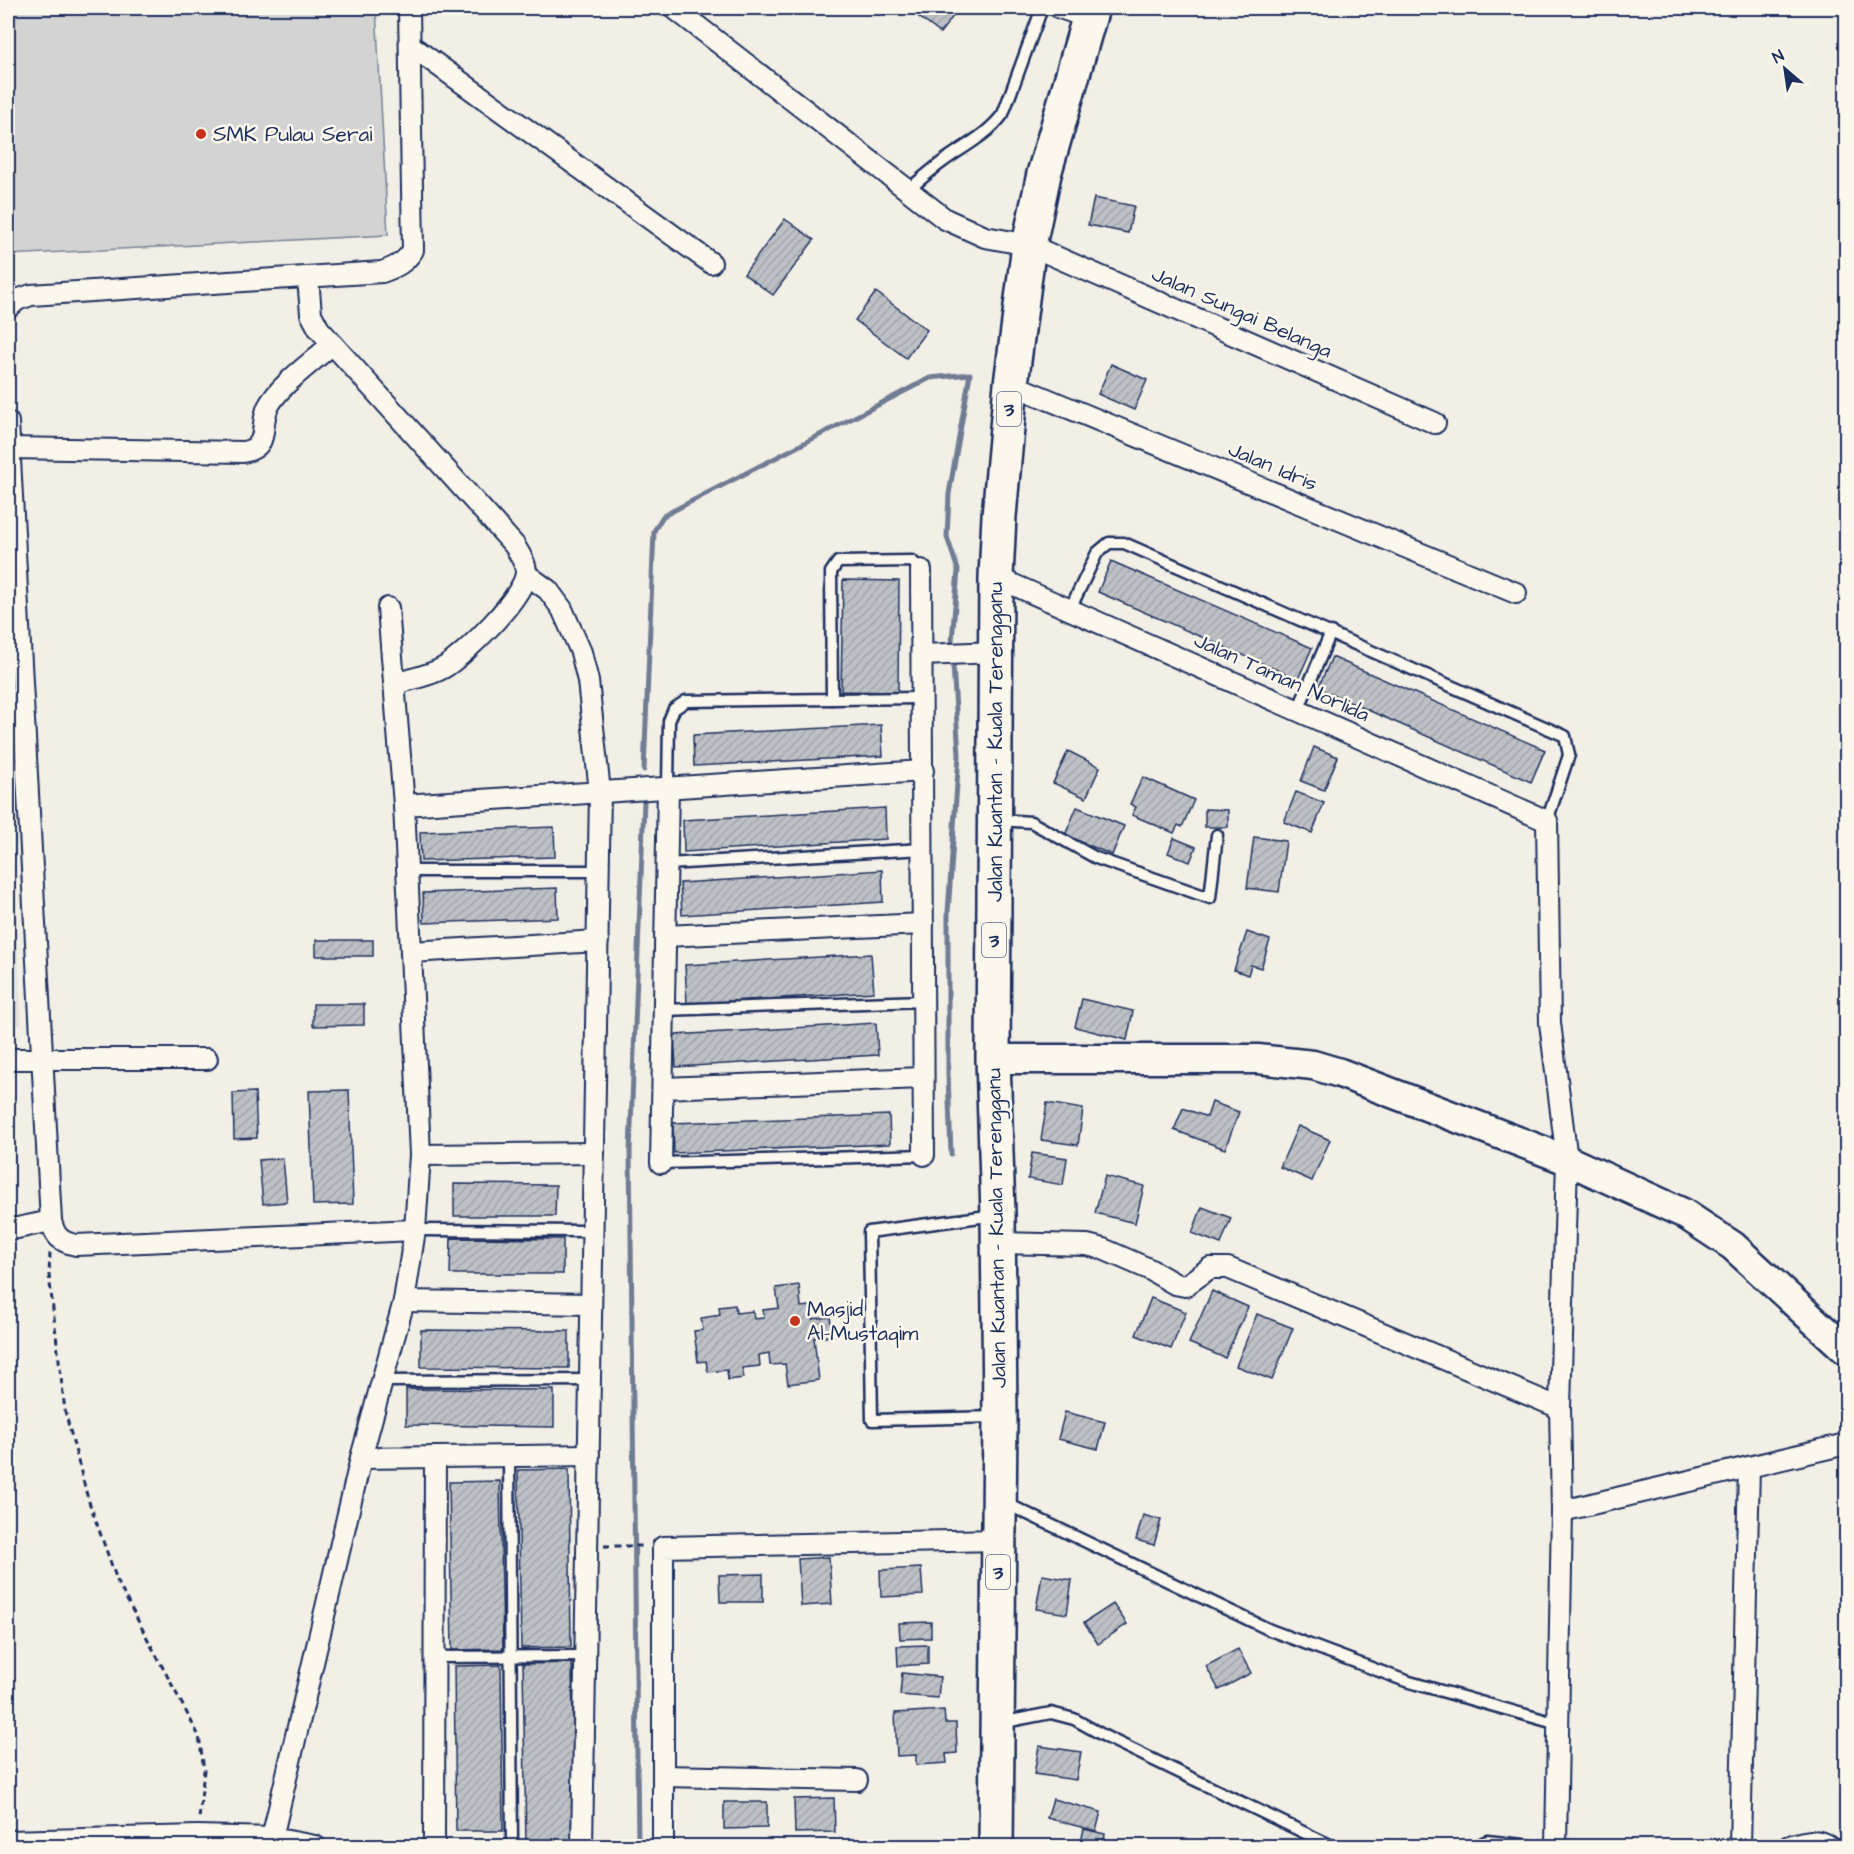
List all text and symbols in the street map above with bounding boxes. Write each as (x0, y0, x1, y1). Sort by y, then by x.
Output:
north arrow (1755, 39, 1815, 99)
text: N (1768, 45, 1788, 69)
place label: SMK Pulau Serai (213, 120, 372, 149)
marker: SMK Pulau Serai (194, 127, 208, 141)
street label: Jalan Sungai Belanga (1146, 260, 1337, 367)
road number: 3 (997, 392, 1021, 426)
street label: Jalan Idris (1224, 435, 1322, 498)
street label: Jalan Kuantan - Kuala Terengganu (981, 582, 1012, 902)
street label: Jalan Taman Norlida (1190, 626, 1374, 729)
road number: 3 (982, 923, 1006, 957)
street label: Jalan Kuantan - Kuala Terengganu (979, 1067, 1016, 1388)
place label: Masjid Al-Mustaqim (807, 1295, 919, 1348)
marker: Masjid Al-Mustaqim (788, 1314, 802, 1328)
road number: 3 (986, 1555, 1010, 1589)

